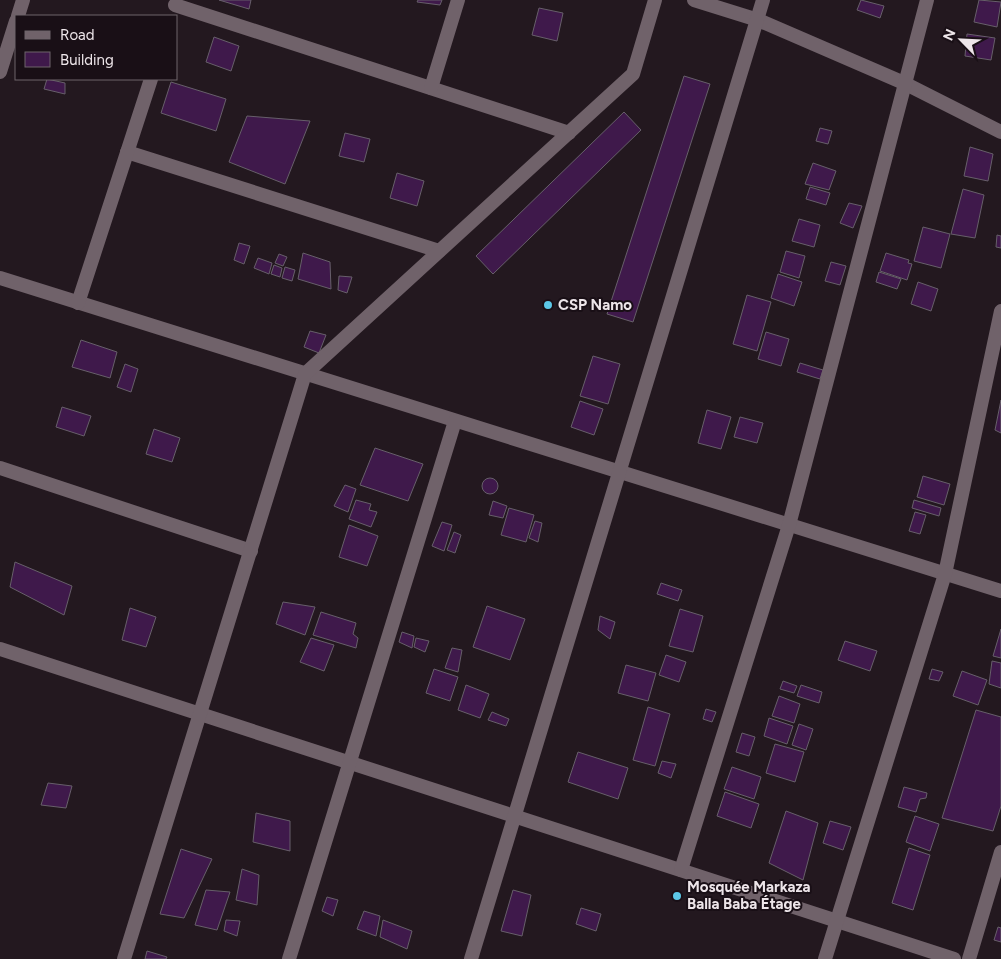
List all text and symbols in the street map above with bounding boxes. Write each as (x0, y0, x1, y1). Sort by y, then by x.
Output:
legend (15, 15, 178, 80)
north arrow (936, 15, 986, 65)
text: Road (60, 26, 95, 44)
text: N (940, 27, 960, 43)
text: Building (60, 51, 114, 69)
place label: CSP Namo (558, 296, 632, 314)
marker: CSP Namo (542, 299, 554, 311)
place label: Mosquée Markaza Balla Baba Étage (687, 878, 811, 913)
marker: Mosquée Markaza Balla Baba Étage (671, 890, 683, 902)

